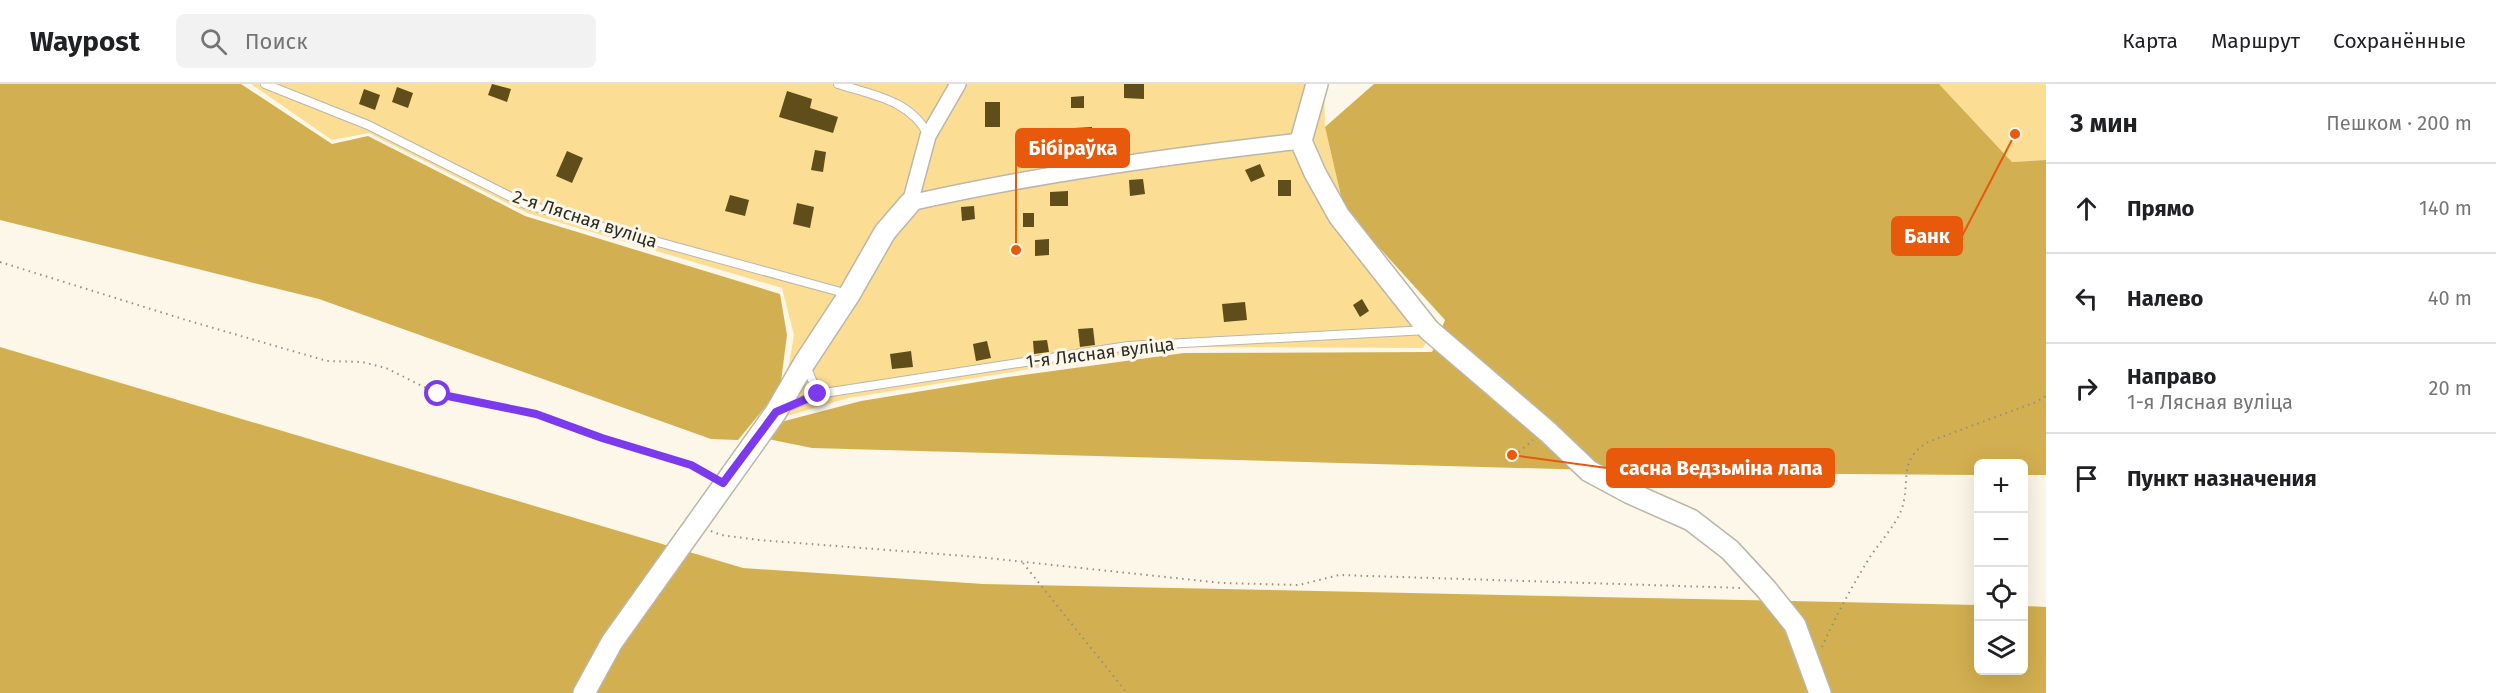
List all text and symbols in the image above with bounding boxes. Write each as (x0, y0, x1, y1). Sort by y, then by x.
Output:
search box (176, 14, 596, 68)
text: Waypost (30, 25, 140, 58)
icon: search (197, 25, 230, 58)
text: Поиск (245, 28, 308, 55)
text: Карта (2122, 28, 2178, 54)
text: Маршрут (2211, 28, 2300, 54)
text: Сохранённые (2333, 28, 2466, 54)
text: 3 мин (2070, 108, 2138, 139)
text: Пешком · 200 m (2326, 111, 2472, 135)
callout: Бібіраўка (1016, 129, 1129, 167)
text: Бібіраўка (1028, 136, 1118, 160)
street label: 2-я Лясная вуліца (510, 185, 660, 253)
icon: ahead (2070, 192, 2103, 225)
text: Прямо (2127, 195, 2194, 222)
text: 140 m (2419, 196, 2472, 220)
callout: Банк (1892, 217, 1962, 255)
text: Банк (1904, 224, 1951, 248)
icon: left (2070, 282, 2103, 315)
text: Налево (2127, 285, 2203, 312)
text: 40 m (2428, 286, 2472, 310)
street label: 1-я Лясная вуліца (1025, 333, 1175, 373)
text: Направо (2127, 363, 2216, 390)
icon: right (2070, 372, 2103, 405)
text: 20 m (2429, 376, 2472, 400)
route start (424, 380, 450, 406)
route end (804, 380, 830, 406)
text: 1-я Лясная вуліца (2127, 390, 2293, 414)
callout: сасна Ведзьміна лапа (1607, 449, 1834, 487)
text: сасна Ведзьміна лапа (1619, 456, 1823, 480)
map controls (1974, 459, 2028, 675)
button: + (1974, 459, 2028, 513)
icon: arrive (2070, 462, 2103, 495)
text: Пункт назначения (2127, 465, 2317, 492)
button: − (1974, 513, 2028, 567)
button: locate (1974, 567, 2028, 621)
button: layers (1974, 621, 2028, 675)

